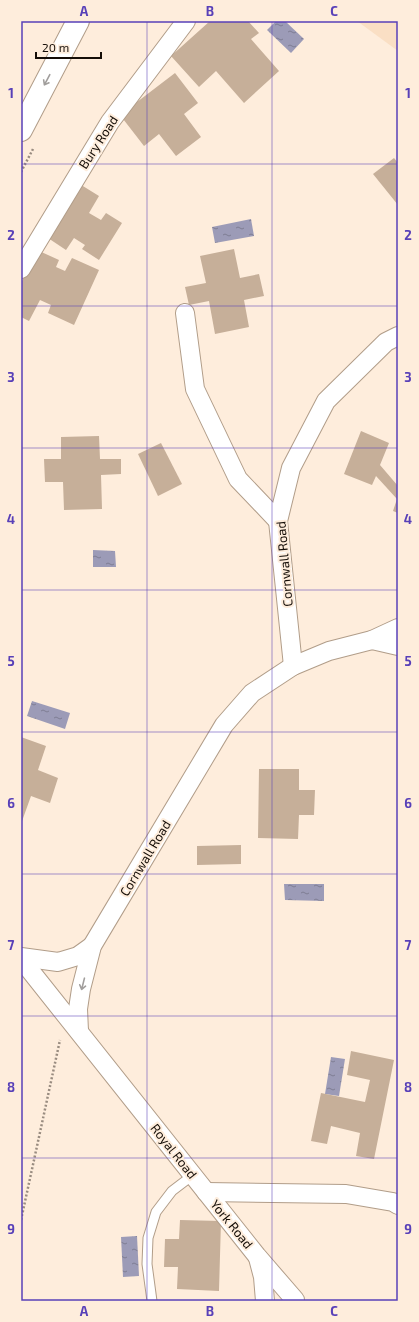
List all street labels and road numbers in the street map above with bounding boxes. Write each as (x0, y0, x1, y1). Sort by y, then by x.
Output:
street label: Bury Road (75, 112, 121, 172)
street label: Cornwall Road (272, 521, 296, 607)
street label: Cornwall Road (116, 817, 174, 899)
street label: Royal Road (147, 1120, 201, 1182)
street label: York Road (207, 1196, 257, 1252)

